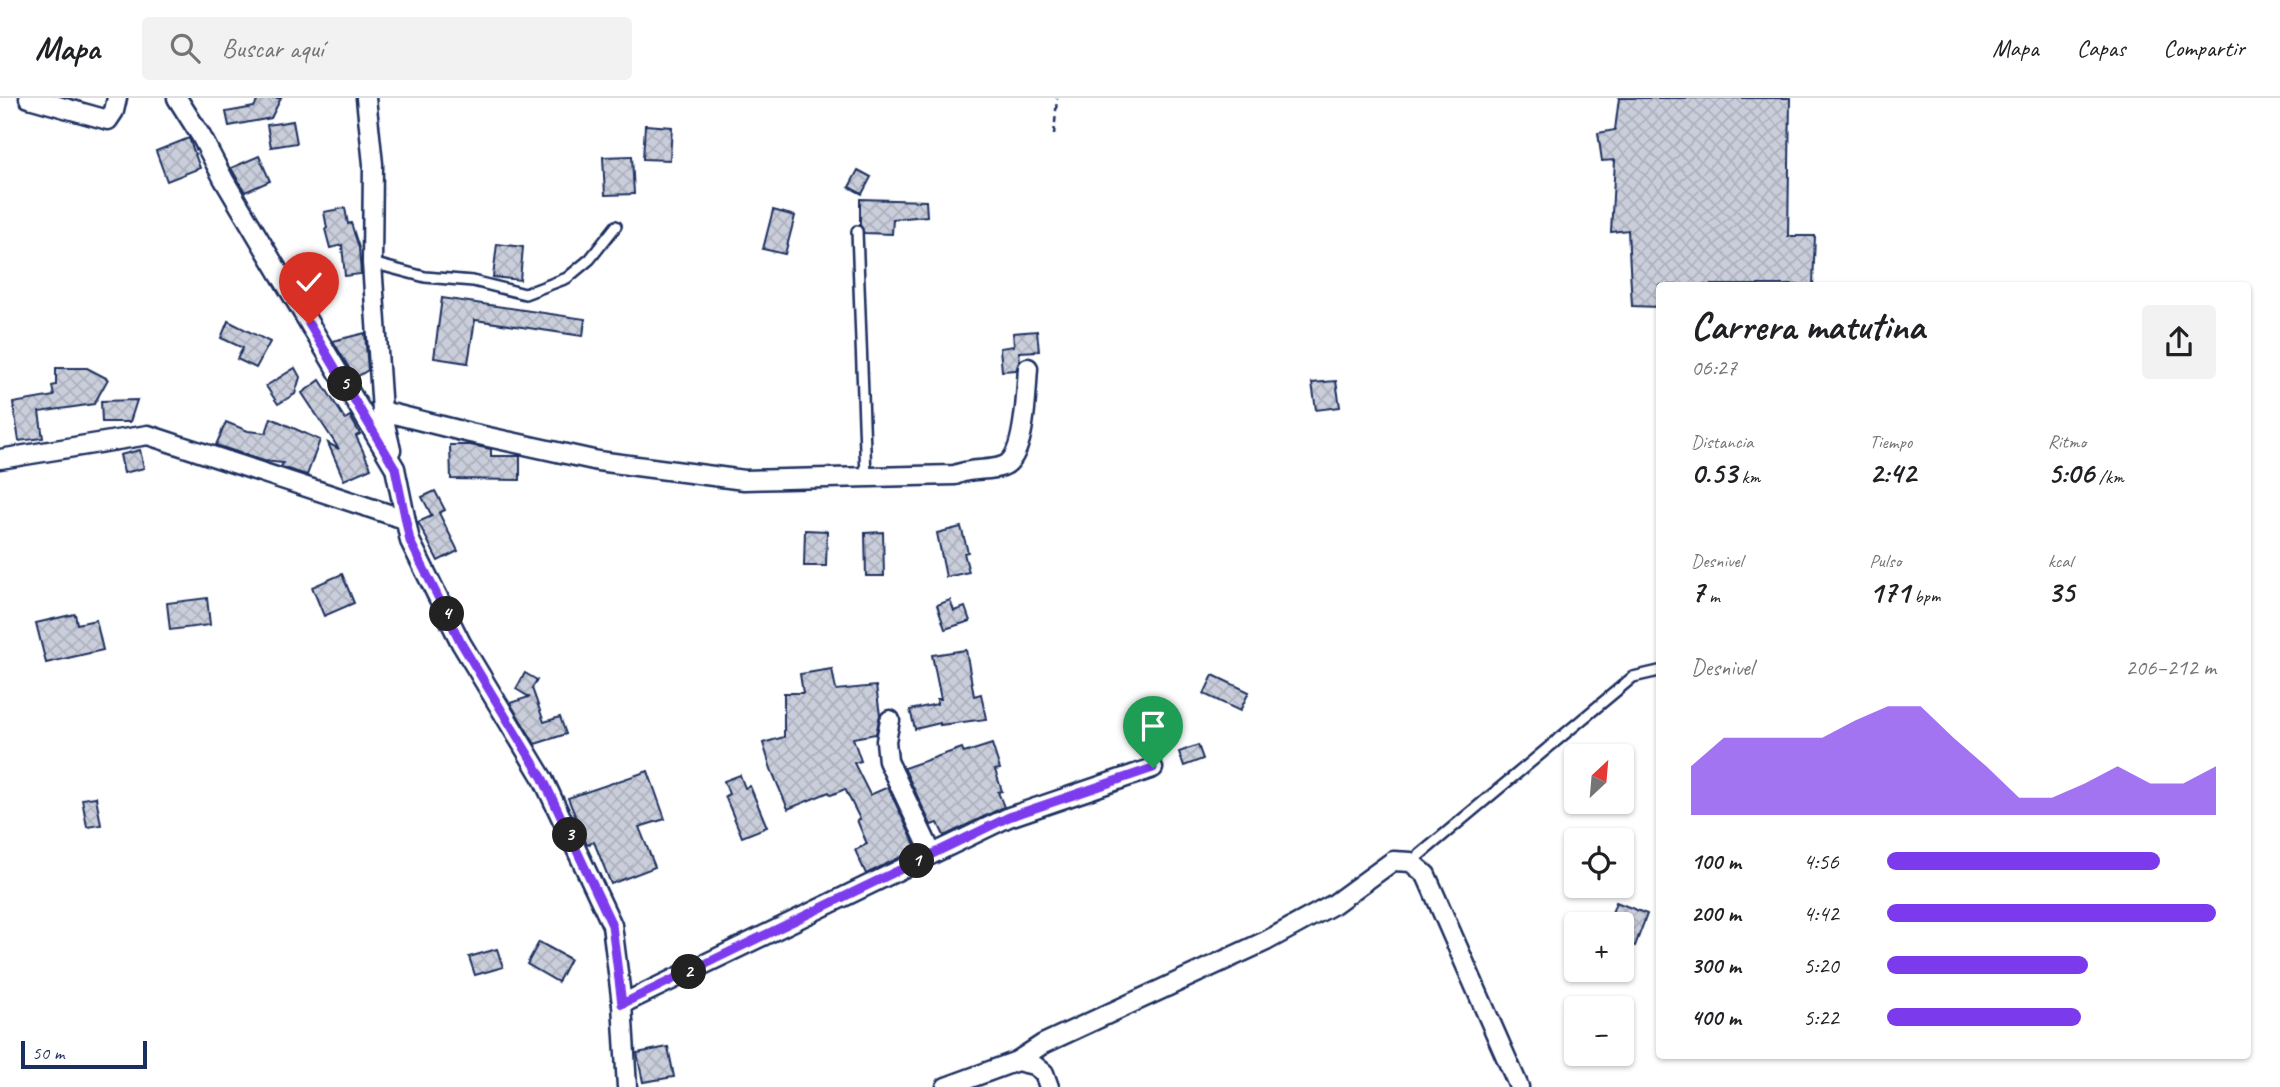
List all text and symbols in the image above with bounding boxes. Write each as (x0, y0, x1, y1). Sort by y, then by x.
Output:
search box (142, 17, 632, 80)
text: Mapa (35, 27, 100, 69)
icon: search (166, 29, 204, 67)
text: Buscar aquí (222, 32, 324, 65)
text: Mapa (1992, 33, 2039, 63)
text: Capas (2077, 33, 2125, 63)
text: Compartir (2163, 33, 2245, 63)
pin (279, 252, 339, 324)
icon: check (290, 263, 328, 301)
text: Carrera matutina (1691, 303, 1925, 350)
button: share (2142, 305, 2216, 379)
text: 06:27 (1691, 353, 1737, 382)
pin: 5 (328, 366, 362, 402)
text: 5 (340, 371, 349, 395)
text: Distancia (1691, 430, 1753, 454)
text: Tiempo (1869, 430, 1912, 454)
text: Ritmo (2048, 430, 2086, 454)
text: 0.53 (1691, 454, 1737, 492)
text: 2:42 (1869, 454, 1916, 492)
text: 5:06 (2048, 454, 2094, 492)
text: km (1737, 465, 1760, 489)
text: /km (2094, 465, 2124, 489)
text: Desnivel (1691, 549, 1743, 573)
text: Pulso (1869, 549, 1901, 573)
text: kcal (2048, 549, 2073, 573)
text: 7 (1691, 573, 1704, 611)
text: 171 (1869, 573, 1910, 611)
text: 35 (2048, 573, 2074, 611)
text: m (1704, 584, 1720, 608)
text: bpm (1910, 584, 1940, 608)
pin: 4 (430, 596, 464, 632)
text: 4 (442, 601, 451, 625)
text: Desnivel (1691, 653, 1753, 682)
text: 206–212 m (2125, 653, 2216, 682)
pin (1123, 696, 1183, 768)
icon: arrive (1134, 707, 1172, 745)
north arrow (1564, 744, 1634, 814)
map controls (1564, 744, 1634, 1066)
pin: 3 (552, 818, 588, 852)
text: 3 (565, 822, 574, 846)
button: locate (1564, 828, 1634, 898)
pin: 1 (900, 844, 934, 878)
text: 100 m (1691, 847, 1741, 876)
text: 4:56 (1803, 847, 1839, 876)
text: 1 (912, 848, 921, 872)
text: 200 m (1691, 899, 1741, 928)
text: 4:42 (1803, 899, 1839, 928)
button: + (1564, 912, 1634, 982)
text: 300 m (1691, 951, 1741, 980)
text: 5:20 (1803, 951, 1839, 980)
pin: 2 (672, 954, 706, 990)
text: 2 (684, 959, 693, 983)
button: − (1564, 996, 1634, 1066)
text: 400 m (1691, 1003, 1741, 1032)
text: 5:22 (1803, 1003, 1839, 1032)
scale bar (21, 1038, 147, 1070)
text: 50 m (32, 1041, 64, 1065)

